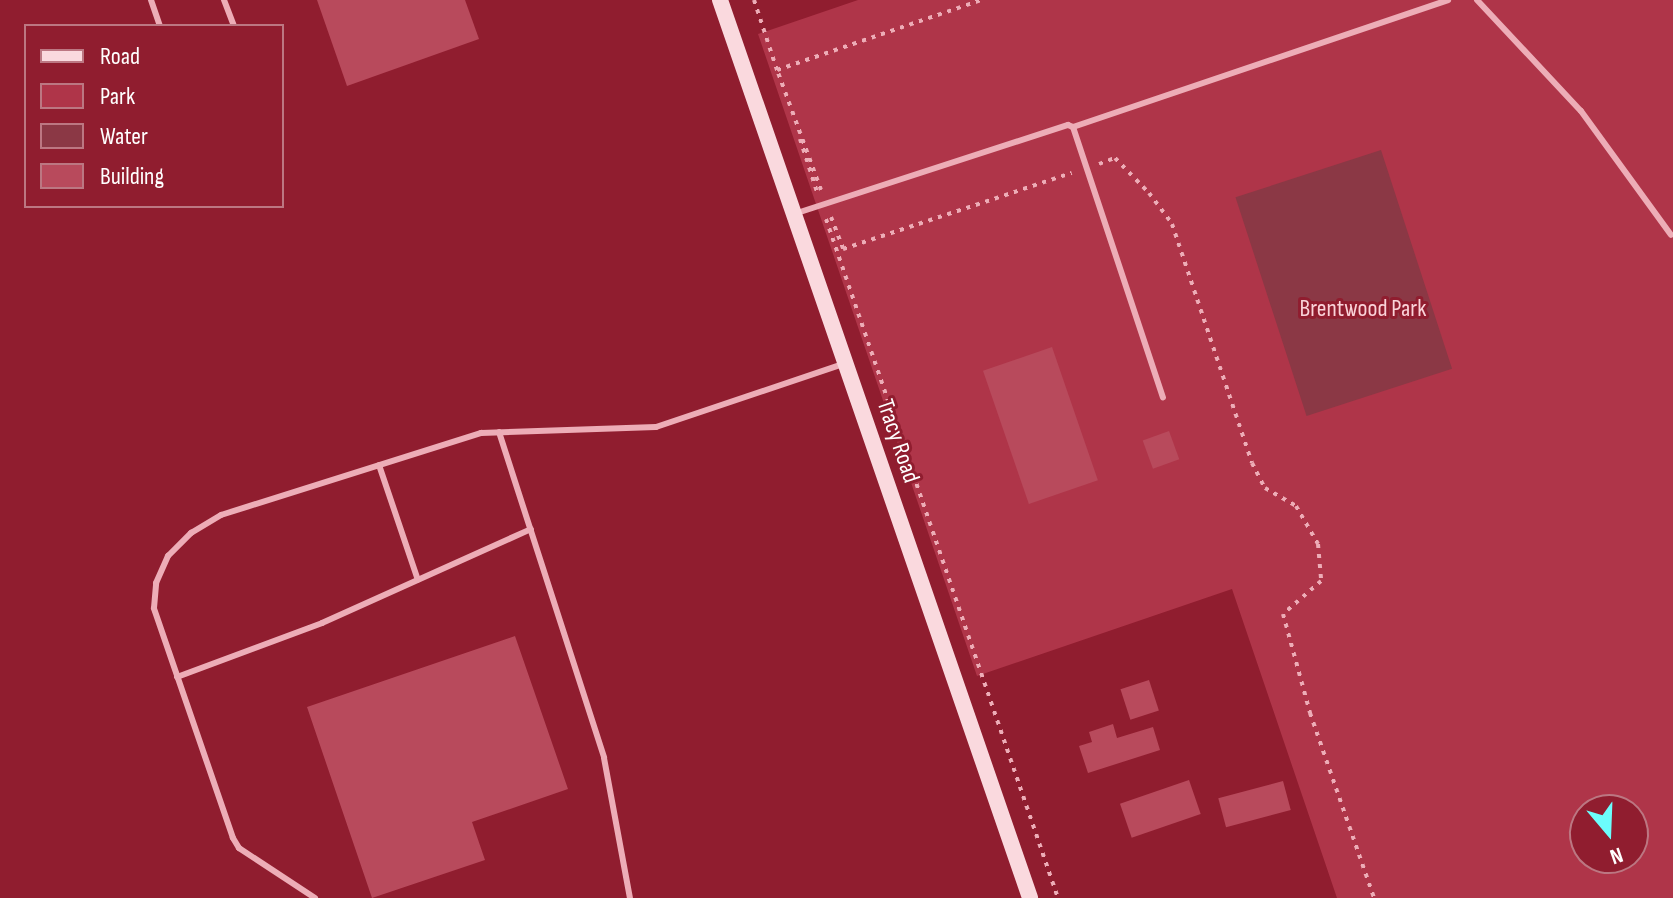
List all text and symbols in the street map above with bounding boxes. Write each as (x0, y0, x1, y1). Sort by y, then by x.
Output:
legend (24, 24, 284, 208)
text: Road (100, 42, 140, 71)
text: Park (100, 82, 135, 111)
text: Water (100, 122, 148, 151)
text: Building (100, 162, 164, 191)
park label: Brentwood Park (1300, 295, 1426, 323)
street label: Tracy Road (870, 396, 926, 486)
north arrow (1569, 794, 1649, 874)
text: N (1606, 841, 1626, 870)

